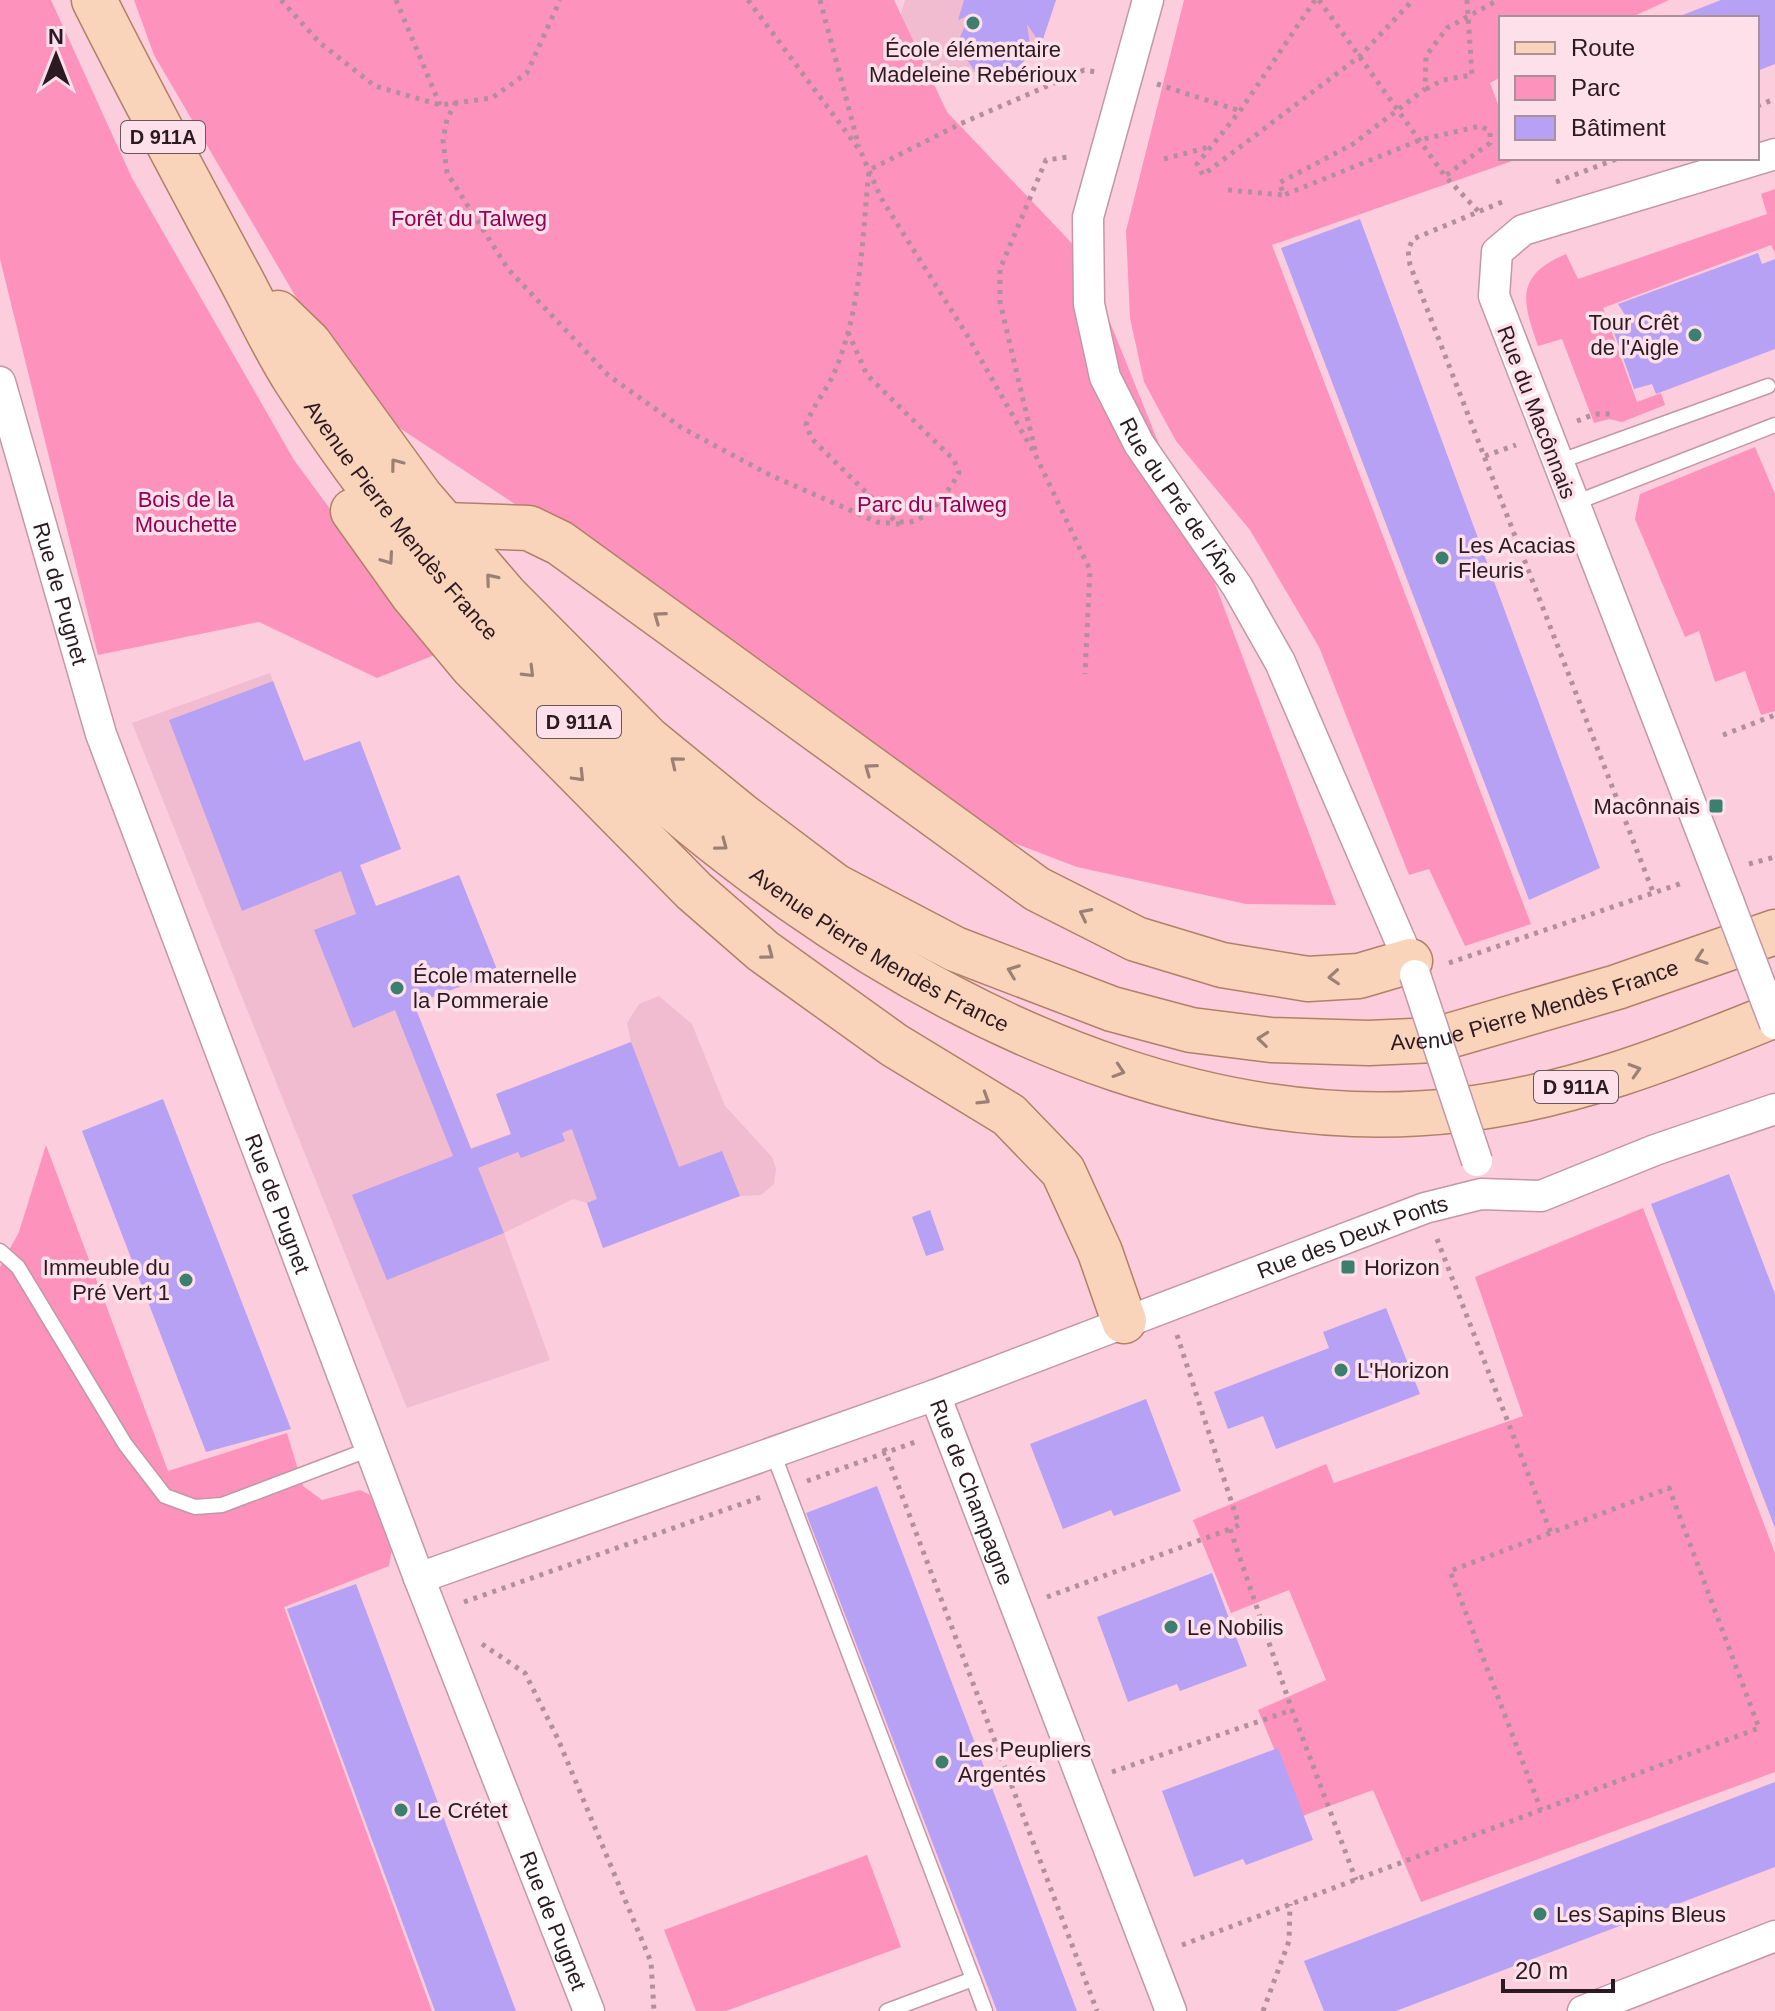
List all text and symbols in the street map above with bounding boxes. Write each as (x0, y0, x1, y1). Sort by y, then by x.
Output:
marker: École élémentaire Madeleine Rebérioux (964, 14, 982, 32)
north arrow (16, 16, 96, 96)
legend (1499, 16, 1759, 160)
text: N (48, 24, 64, 49)
text: Route (1571, 34, 1635, 61)
place label: École élémentaire Madeleine Rebérioux (869, 37, 1077, 87)
text: Parc (1571, 74, 1620, 101)
text: Bâtiment (1571, 114, 1666, 141)
road number: D 911A (121, 121, 205, 153)
park label: Forêt du Talweg (391, 206, 547, 231)
place label: Tour Crêt de l'Aigle (1589, 310, 1679, 360)
street label: Rue du Macônnais (1492, 322, 1581, 502)
marker: Tour Crêt de l'Aigle (1686, 326, 1704, 344)
street label: Avenue Pierre Mendès France (299, 396, 503, 645)
street label: Rue du Pré de l'Âne (1115, 413, 1244, 590)
one-way arrow (392, 458, 406, 473)
park label: Bois de la Mouchette (135, 487, 237, 537)
park label: Parc du Talweg (857, 492, 1007, 517)
street label: Rue de Pugnet (28, 520, 92, 668)
place label: Les Acacias Fleuris (1458, 533, 1575, 583)
marker: Les Acacias Fleuris (1433, 549, 1451, 567)
one-way arrow (378, 551, 393, 565)
one-way arrow (486, 573, 501, 588)
one-way arrow (653, 612, 668, 627)
one-way arrow (520, 663, 534, 677)
road number: D 911A (537, 706, 621, 738)
one-way arrow (670, 757, 685, 771)
one-way arrow (864, 764, 878, 779)
one-way arrow (570, 767, 584, 781)
place label: Macônnais (1594, 794, 1700, 819)
marker: Macônnais (1707, 797, 1725, 815)
one-way arrow (714, 835, 728, 850)
street label: Avenue Pierre Mendès France (745, 862, 1013, 1037)
one-way arrow (1079, 908, 1094, 923)
one-way arrow (759, 945, 774, 959)
one-way arrow (1695, 948, 1709, 964)
street label: Avenue Pierre Mendès France (1390, 955, 1682, 1055)
place label: École maternelle la Pommeraie (413, 963, 577, 1013)
one-way arrow (1007, 964, 1021, 981)
one-way arrow (1327, 968, 1340, 985)
marker: École maternelle la Pommeraie (388, 979, 406, 997)
one-way arrow (1256, 1030, 1269, 1047)
one-way arrow (1111, 1061, 1125, 1077)
one-way arrow (1628, 1063, 1642, 1079)
road number: D 911A (1534, 1071, 1618, 1103)
one-way arrow (975, 1090, 990, 1105)
street label: Rue de Pugnet (240, 1131, 315, 1277)
street label: Rue des Deux Ponts (1254, 1191, 1450, 1284)
place label: Immeuble du Pré Vert 1 (43, 1255, 170, 1305)
place label: Horizon (1364, 1255, 1440, 1280)
marker: Horizon (1339, 1258, 1357, 1276)
marker: Immeuble du Pré Vert 1 (177, 1271, 195, 1289)
place label: L'Horizon (1357, 1358, 1449, 1383)
marker: L'Horizon (1332, 1361, 1350, 1379)
street label: Rue de Champagne (925, 1396, 1019, 1589)
place label: Le Nobilis (1187, 1615, 1284, 1640)
marker: Le Nobilis (1162, 1618, 1180, 1636)
place label: Les Peupliers Argentés (958, 1737, 1091, 1787)
marker: Les Peupliers Argentés (933, 1753, 951, 1771)
place label: Le Crétet (417, 1798, 508, 1823)
marker: Le Crétet (392, 1801, 410, 1819)
street label: Rue de Pugnet (514, 1848, 591, 1994)
place label: Les Sapins Bleus (1556, 1902, 1726, 1927)
marker: Les Sapins Bleus (1531, 1905, 1549, 1923)
scale bar (1503, 1943, 1613, 1993)
text: 20 m (1515, 1957, 1568, 1984)

